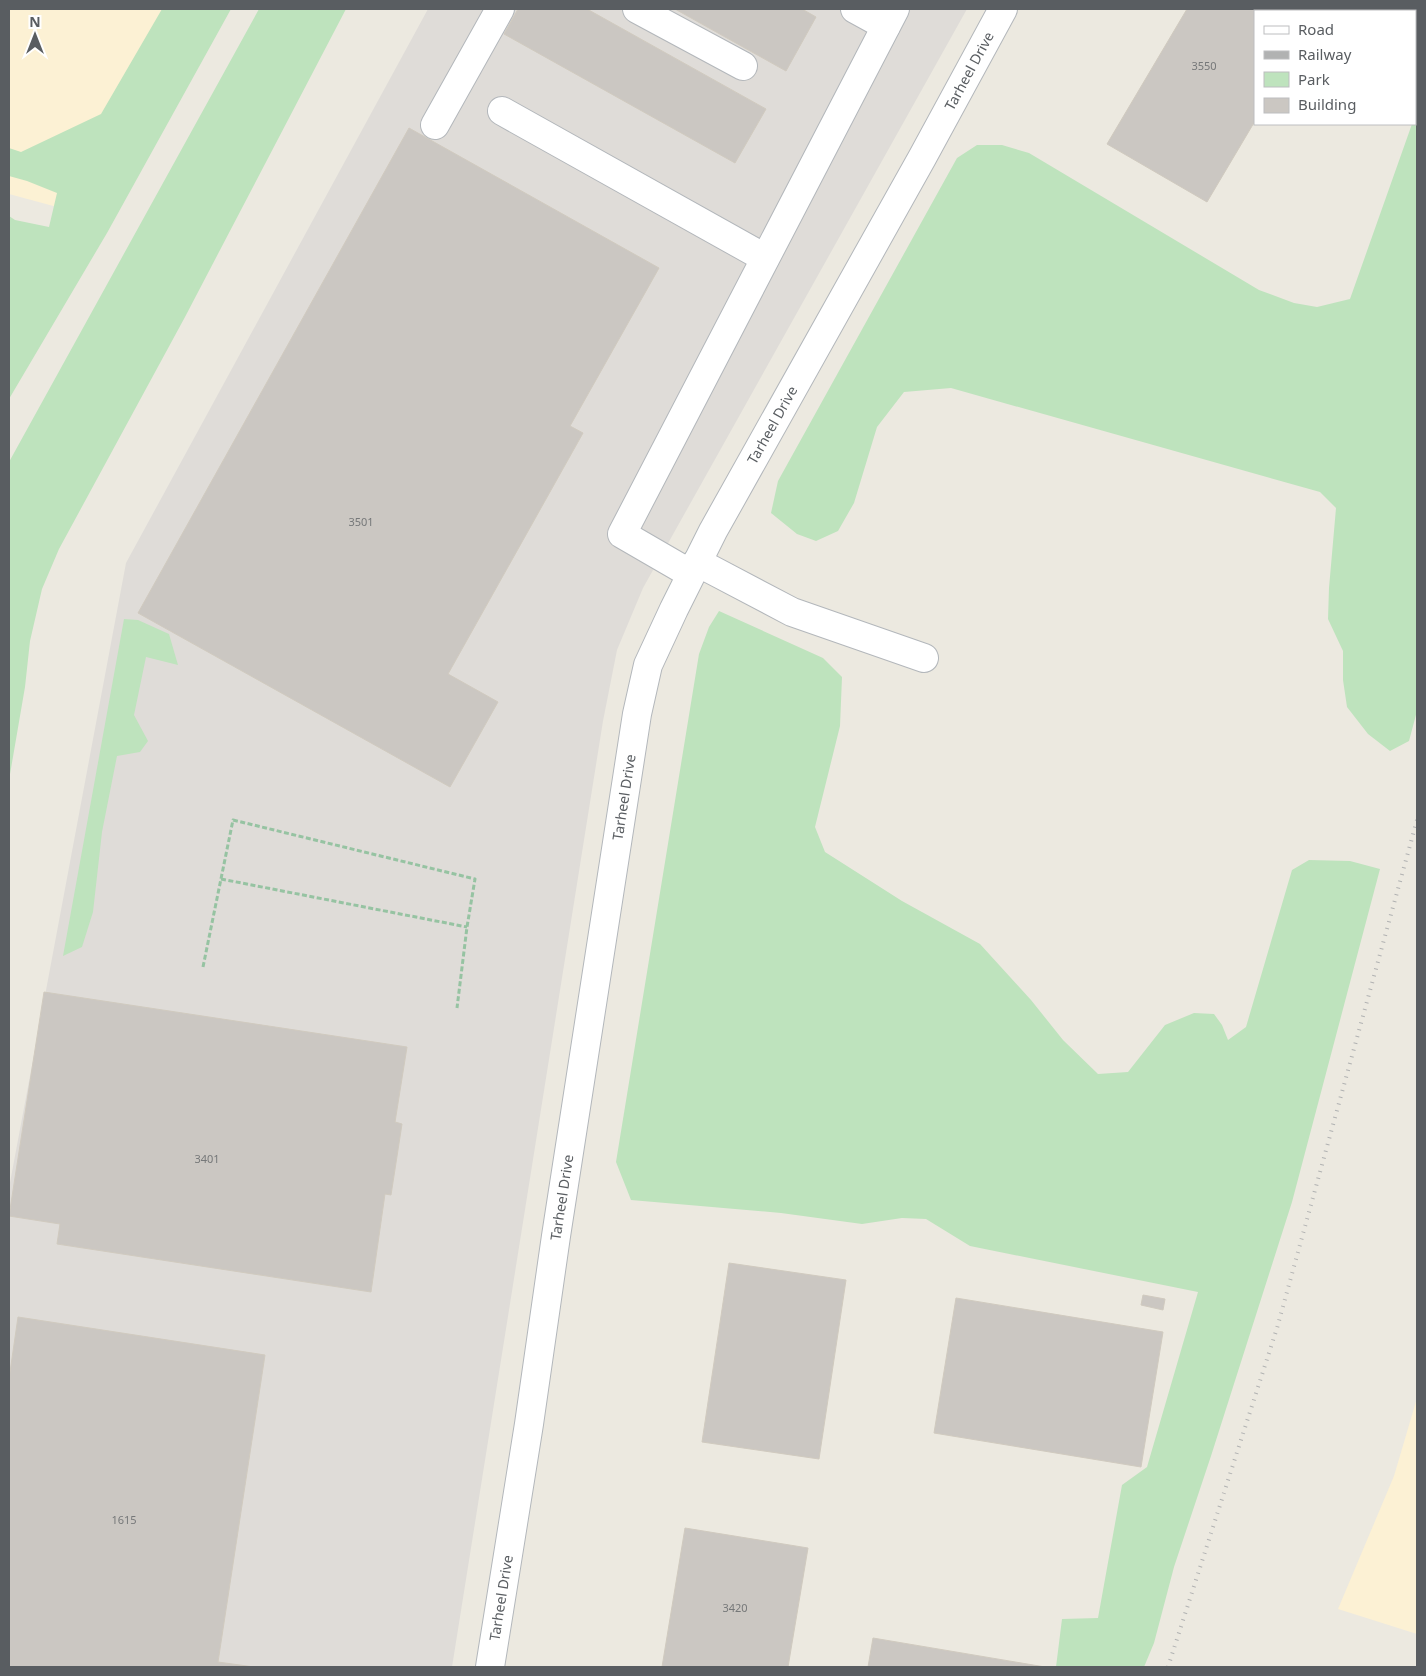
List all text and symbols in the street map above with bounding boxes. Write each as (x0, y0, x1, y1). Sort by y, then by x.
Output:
north arrow (10, 10, 60, 60)
legend (1254, 10, 1416, 125)
text: N (29, 12, 41, 31)
text: Road (1298, 19, 1334, 39)
street label: Tarheel Drive (940, 28, 998, 113)
text: Railway (1298, 44, 1352, 64)
house number: 3550 (1191, 58, 1217, 73)
text: Park (1298, 69, 1330, 89)
text: Building (1298, 94, 1356, 114)
street label: Tarheel Drive (742, 382, 802, 467)
house number: 3501 (348, 514, 374, 529)
street label: Tarheel Drive (608, 753, 640, 842)
house number: 3401 (194, 1151, 220, 1166)
street label: Tarheel Drive (545, 1153, 578, 1242)
house number: 1615 (111, 1512, 137, 1527)
street label: Tarheel Drive (484, 1553, 517, 1642)
house number: 3420 (722, 1600, 748, 1615)

